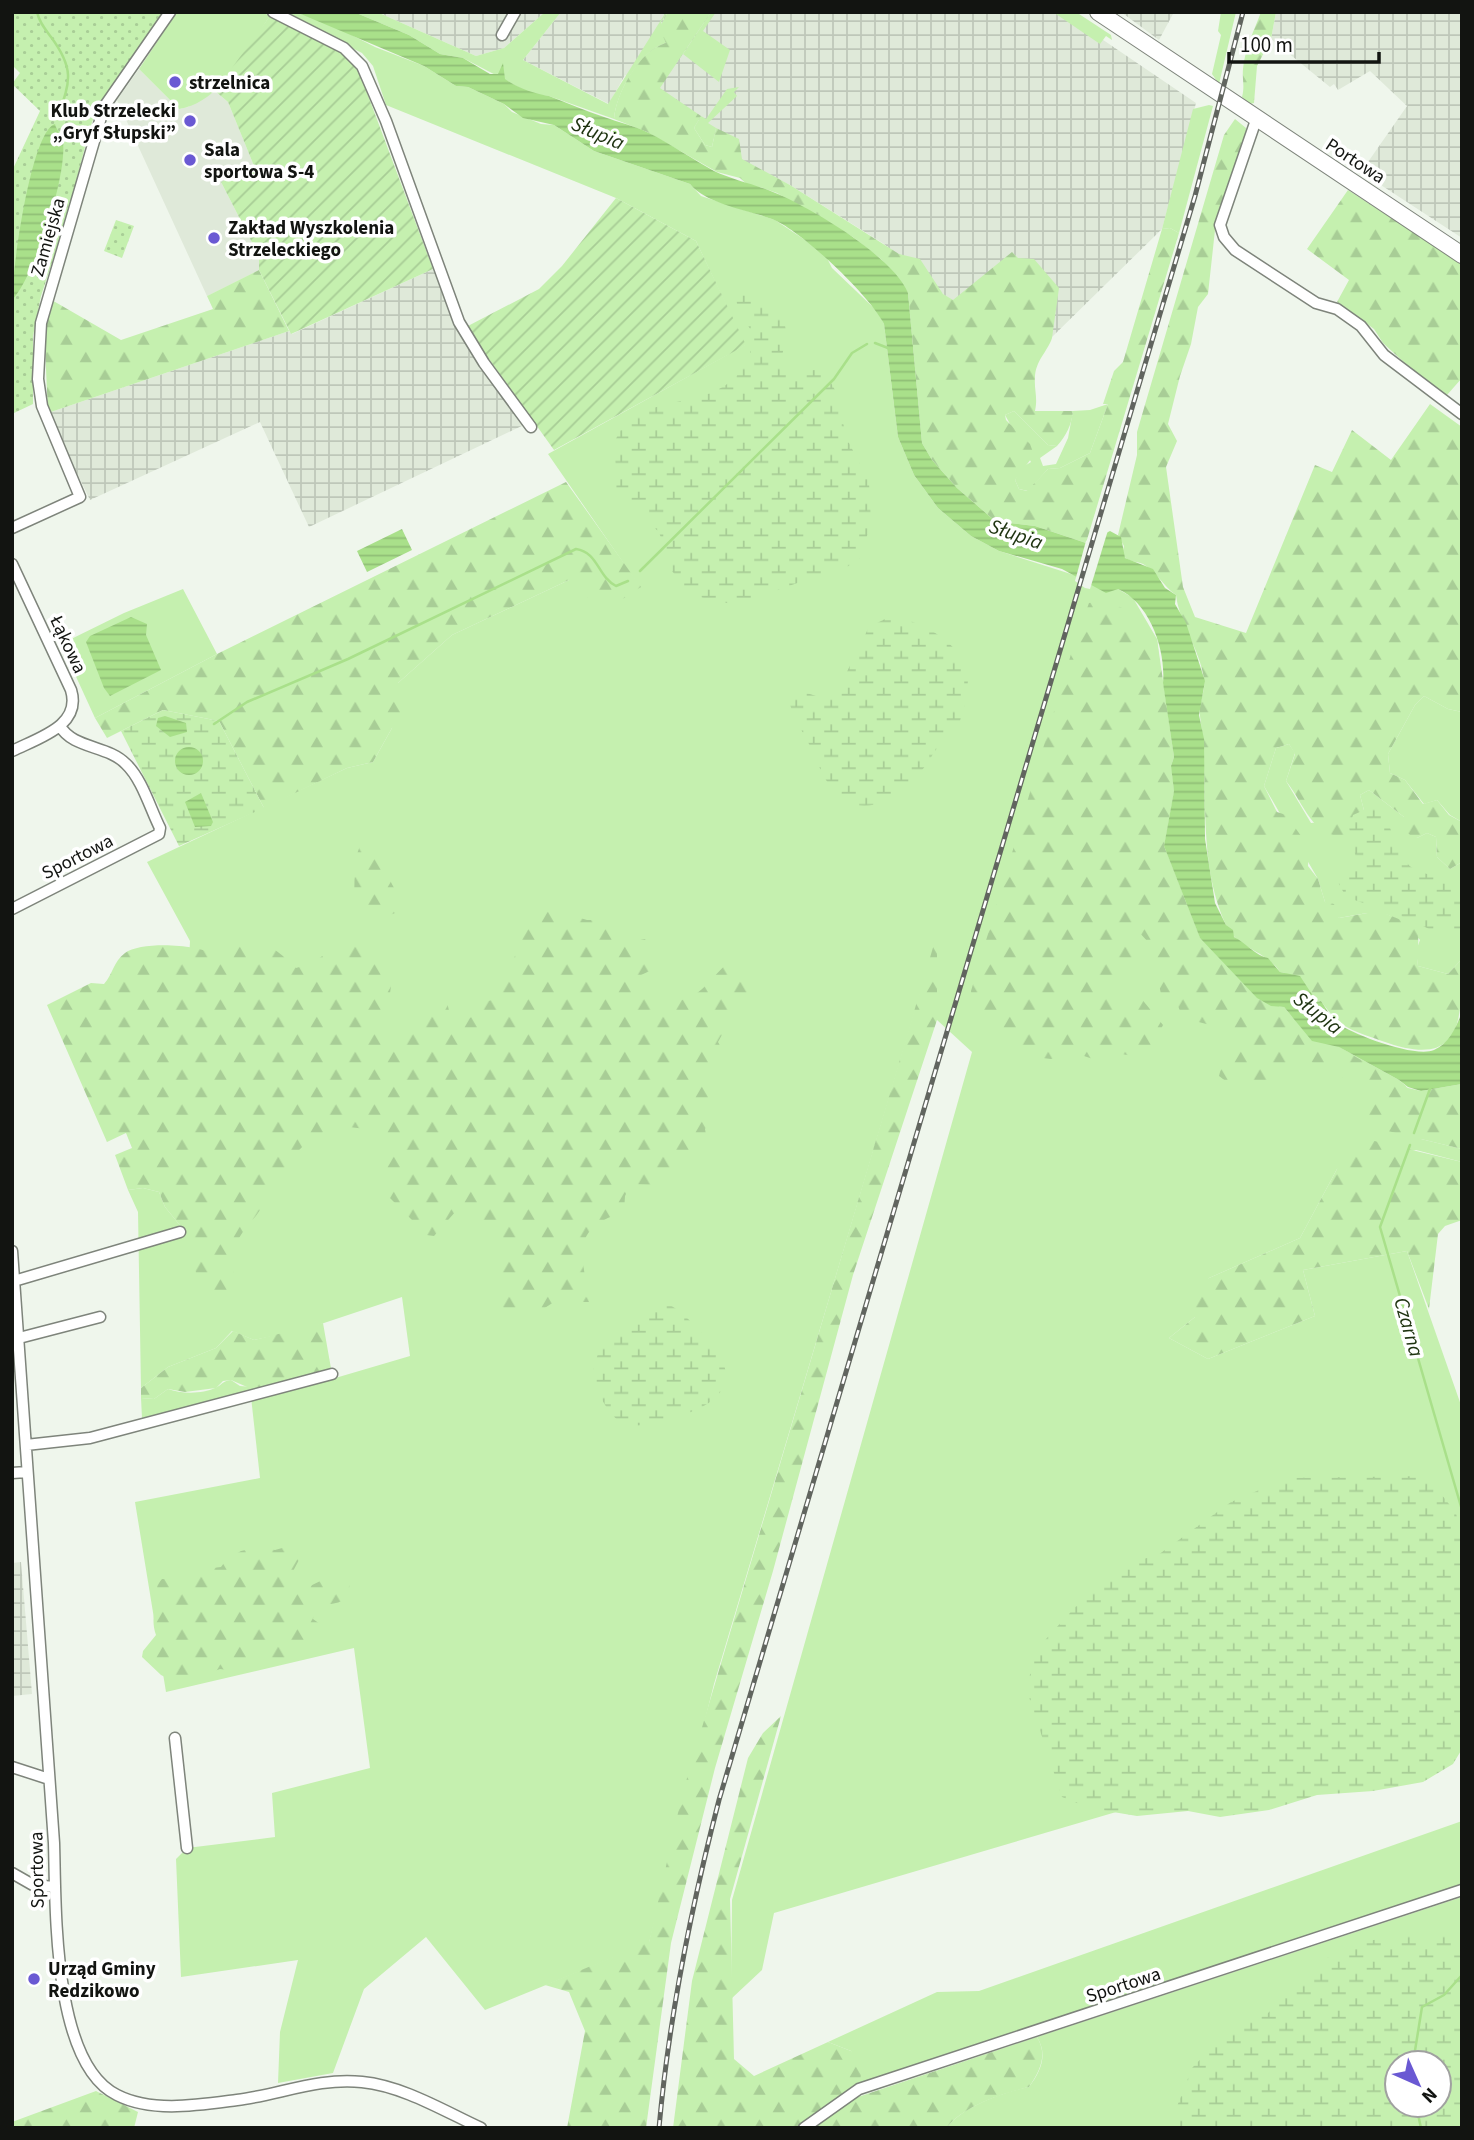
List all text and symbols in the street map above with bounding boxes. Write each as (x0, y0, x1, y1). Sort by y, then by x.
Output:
scale bar (1229, 21, 1380, 65)
text: 100 m (1240, 30, 1293, 60)
place label: strzelnica (189, 70, 270, 97)
marker: strzelnica (167, 74, 183, 90)
place label: Klub Strzelecki „Gryf Słupski” (50, 98, 176, 147)
water label: Słupia (567, 108, 629, 158)
marker: Klub Strzelecki „Gryf Słupski” (182, 113, 198, 129)
street label: Portowa (1320, 132, 1390, 191)
place label: Sala sportowa S-4 (204, 137, 314, 186)
marker: Sala sportowa S-4 (182, 152, 198, 168)
street label: Zamiejska (24, 195, 73, 280)
place label: Zakład Wyszkolenia Strzeleckiego (228, 215, 394, 264)
marker: Zakład Wyszkolenia Strzeleckiego (206, 230, 222, 246)
water label: Słupia (985, 511, 1047, 557)
street label: Łąkowa (42, 610, 93, 678)
street label: Sportowa (37, 828, 118, 887)
water label: Słupia (1287, 984, 1349, 1042)
water label: Czarna (1386, 1294, 1432, 1360)
street label: Sportowa (23, 1831, 52, 1909)
place label: Urząd Gminy Redzikowo (48, 1956, 156, 2005)
street label: Sportowa (1083, 1961, 1164, 2010)
marker: Urząd Gminy Redzikowo (26, 1971, 42, 1987)
north arrow (1383, 2049, 1453, 2119)
text: N (1415, 2081, 1443, 2109)

